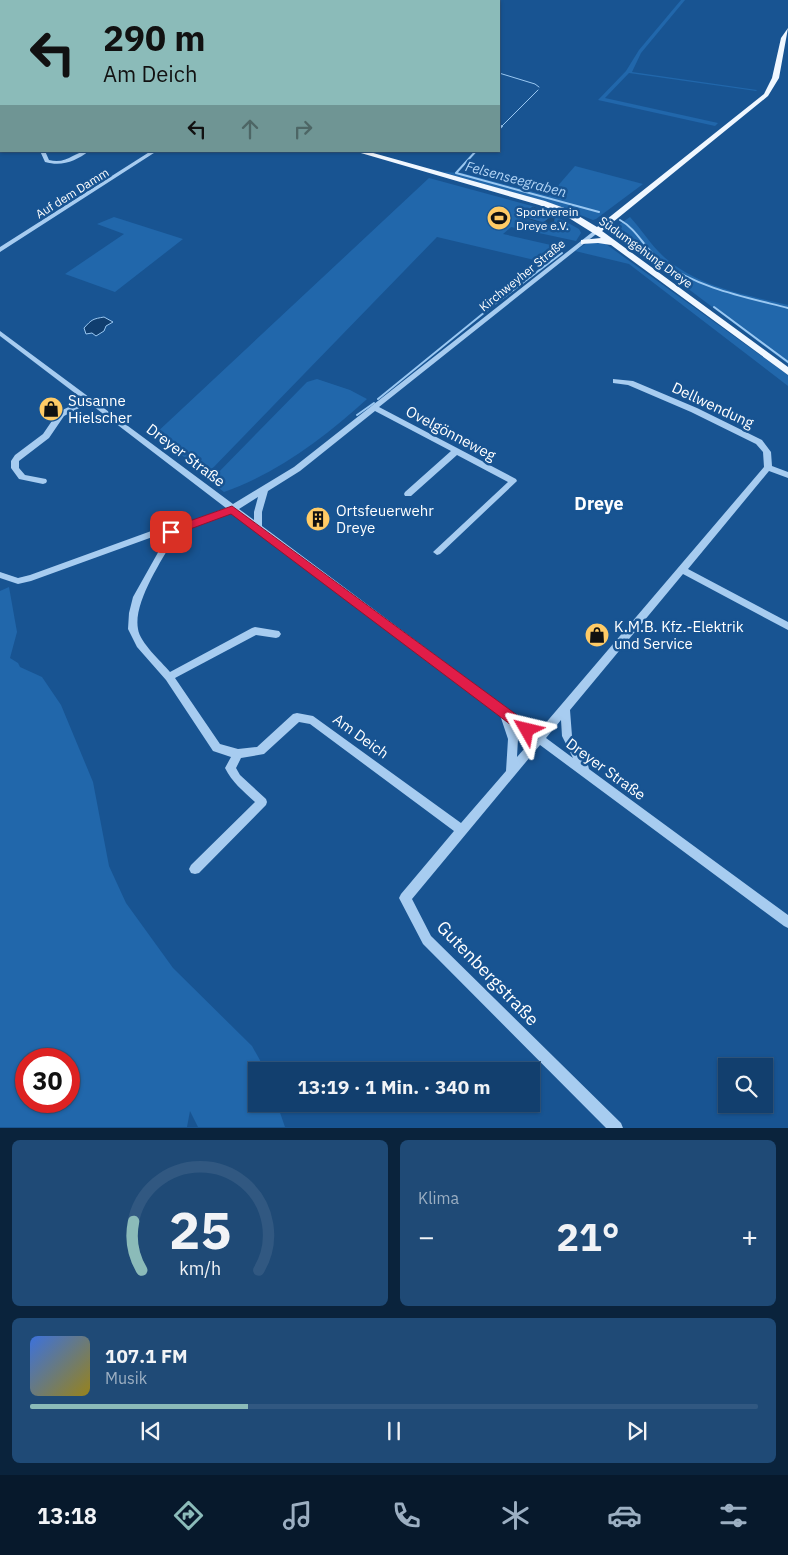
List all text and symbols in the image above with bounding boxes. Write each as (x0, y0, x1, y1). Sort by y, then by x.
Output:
text: 290 m (103, 15, 206, 61)
icon: left (20, 20, 85, 85)
text: Am Deich (103, 59, 197, 88)
icon: left (183, 115, 211, 143)
icon: ahead (236, 115, 264, 143)
icon: right (289, 115, 317, 143)
water label: Felsenseegraben (463, 157, 569, 201)
street label: Auf dem Damm (33, 165, 111, 221)
place label: Sportverein Dreye e.V. (516, 204, 578, 233)
sports icon: Sportverein Dreye e.V. (486, 205, 512, 231)
street label: Südumgehung Dreye (596, 213, 696, 291)
street label: Kirchweyher Straße (476, 235, 568, 314)
street label: Dellwendung (669, 378, 757, 432)
place label: Susanne Hielscher (68, 391, 132, 427)
shop icon: Susanne Hielscher (38, 396, 64, 422)
street label: Ovelgönneweg (403, 401, 499, 465)
street label: Dreyer Straße (143, 419, 229, 491)
district label: Dreye (574, 492, 624, 515)
place label: Ortsfeuerwehr Dreye (336, 501, 434, 537)
building icon: Ortsfeuerwehr Dreye (305, 506, 331, 532)
pin (150, 511, 192, 553)
icon: arrive (157, 518, 185, 546)
place label: K.M.B. Kfz.-Elektrik und Service (614, 617, 744, 653)
shop icon: K.M.B. Kfz.-Elektrik und Service (584, 622, 610, 648)
position arrow (500, 703, 552, 755)
street label: Am Deich (329, 709, 393, 763)
street label: Dreyer Straße (563, 734, 649, 804)
street label: Gutenbergstraße (432, 916, 544, 1031)
speed limit sign: 30 (15, 1048, 80, 1113)
map controls (718, 1058, 773, 1113)
button: search (718, 1058, 773, 1113)
text: 13:19 · 1 Min. · 340 m (297, 1075, 491, 1099)
text: Klima (418, 1188, 459, 1208)
text: 25 (169, 1196, 231, 1263)
text: 21° (556, 1212, 620, 1261)
text: − (418, 1218, 435, 1255)
text: + (741, 1218, 758, 1255)
text: km/h (179, 1257, 221, 1280)
text: 107.1 FM (105, 1344, 188, 1368)
text: Musik (105, 1368, 147, 1388)
icon: previous (137, 1417, 165, 1445)
icon: pause (380, 1417, 408, 1445)
icon: next (623, 1417, 651, 1445)
icon: directions (171, 1498, 206, 1533)
icon: music (280, 1498, 315, 1533)
icon: phone (389, 1498, 424, 1533)
icon: climate (498, 1498, 533, 1533)
icon: car (607, 1498, 642, 1533)
icon: filters (716, 1498, 751, 1533)
text: 13:18 (37, 1501, 97, 1530)

